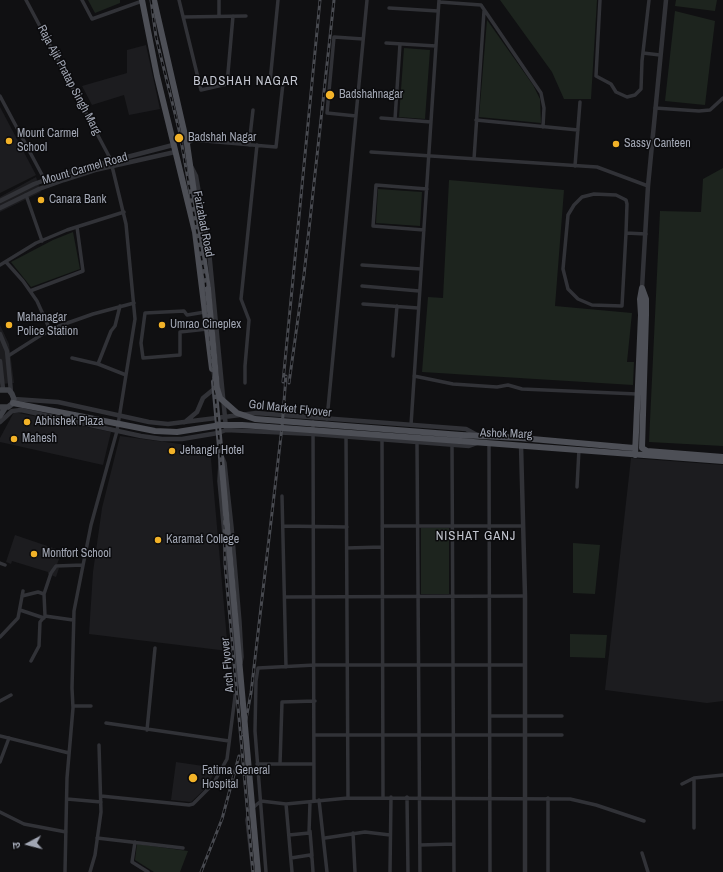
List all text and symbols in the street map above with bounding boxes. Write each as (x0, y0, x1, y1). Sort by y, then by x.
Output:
street label: Raja Ajit Pratap Singh Marg (34, 23, 104, 137)
district label: BADSHAH NAGAR (193, 74, 299, 90)
place label: Badshahnagar (339, 88, 403, 102)
marker: Badshahnagar (324, 89, 336, 101)
place label: Mount Carmel School (17, 127, 79, 155)
place label: Badshah Nagar (188, 131, 256, 145)
marker: Badshah Nagar (173, 132, 185, 144)
marker: Mount Carmel School (4, 136, 14, 146)
place label: Sassy Canteen (624, 137, 691, 151)
marker: Sassy Canteen (611, 139, 621, 149)
street label: Mount Carmel Road (41, 150, 129, 188)
street label: Faizabad Road (190, 190, 216, 258)
place label: Canara Bank (49, 193, 106, 207)
marker: Canara Bank (36, 195, 46, 205)
place label: Mahanagar Police Station (17, 311, 78, 339)
place label: Umrao Cineplex (170, 318, 241, 332)
marker: Mahanagar Police Station (4, 320, 14, 330)
marker: Umrao Cineplex (157, 320, 167, 330)
street label: Gol Market Flyover (248, 397, 332, 421)
place label: Abhishek Plaza (35, 415, 103, 429)
marker: Abhishek Plaza (22, 417, 32, 427)
street label: Ashok Marg (480, 426, 532, 442)
place label: Mahesh (22, 432, 57, 446)
marker: Mahesh (9, 434, 19, 444)
place label: Jehangir Hotel (180, 444, 244, 458)
marker: Jehangir Hotel (167, 446, 177, 456)
district label: NISHAT GANJ (436, 529, 516, 545)
place label: Karamat College (166, 533, 239, 547)
marker: Karamat College (153, 535, 163, 545)
place label: Montfort School (42, 547, 111, 561)
marker: Montfort School (29, 549, 39, 559)
street label: Arch Flyover (218, 637, 238, 693)
place label: Fatima General Hospital (202, 764, 270, 792)
marker: Fatima General Hospital (187, 772, 199, 784)
north arrow (8, 824, 48, 864)
text: उ (9, 841, 23, 850)

